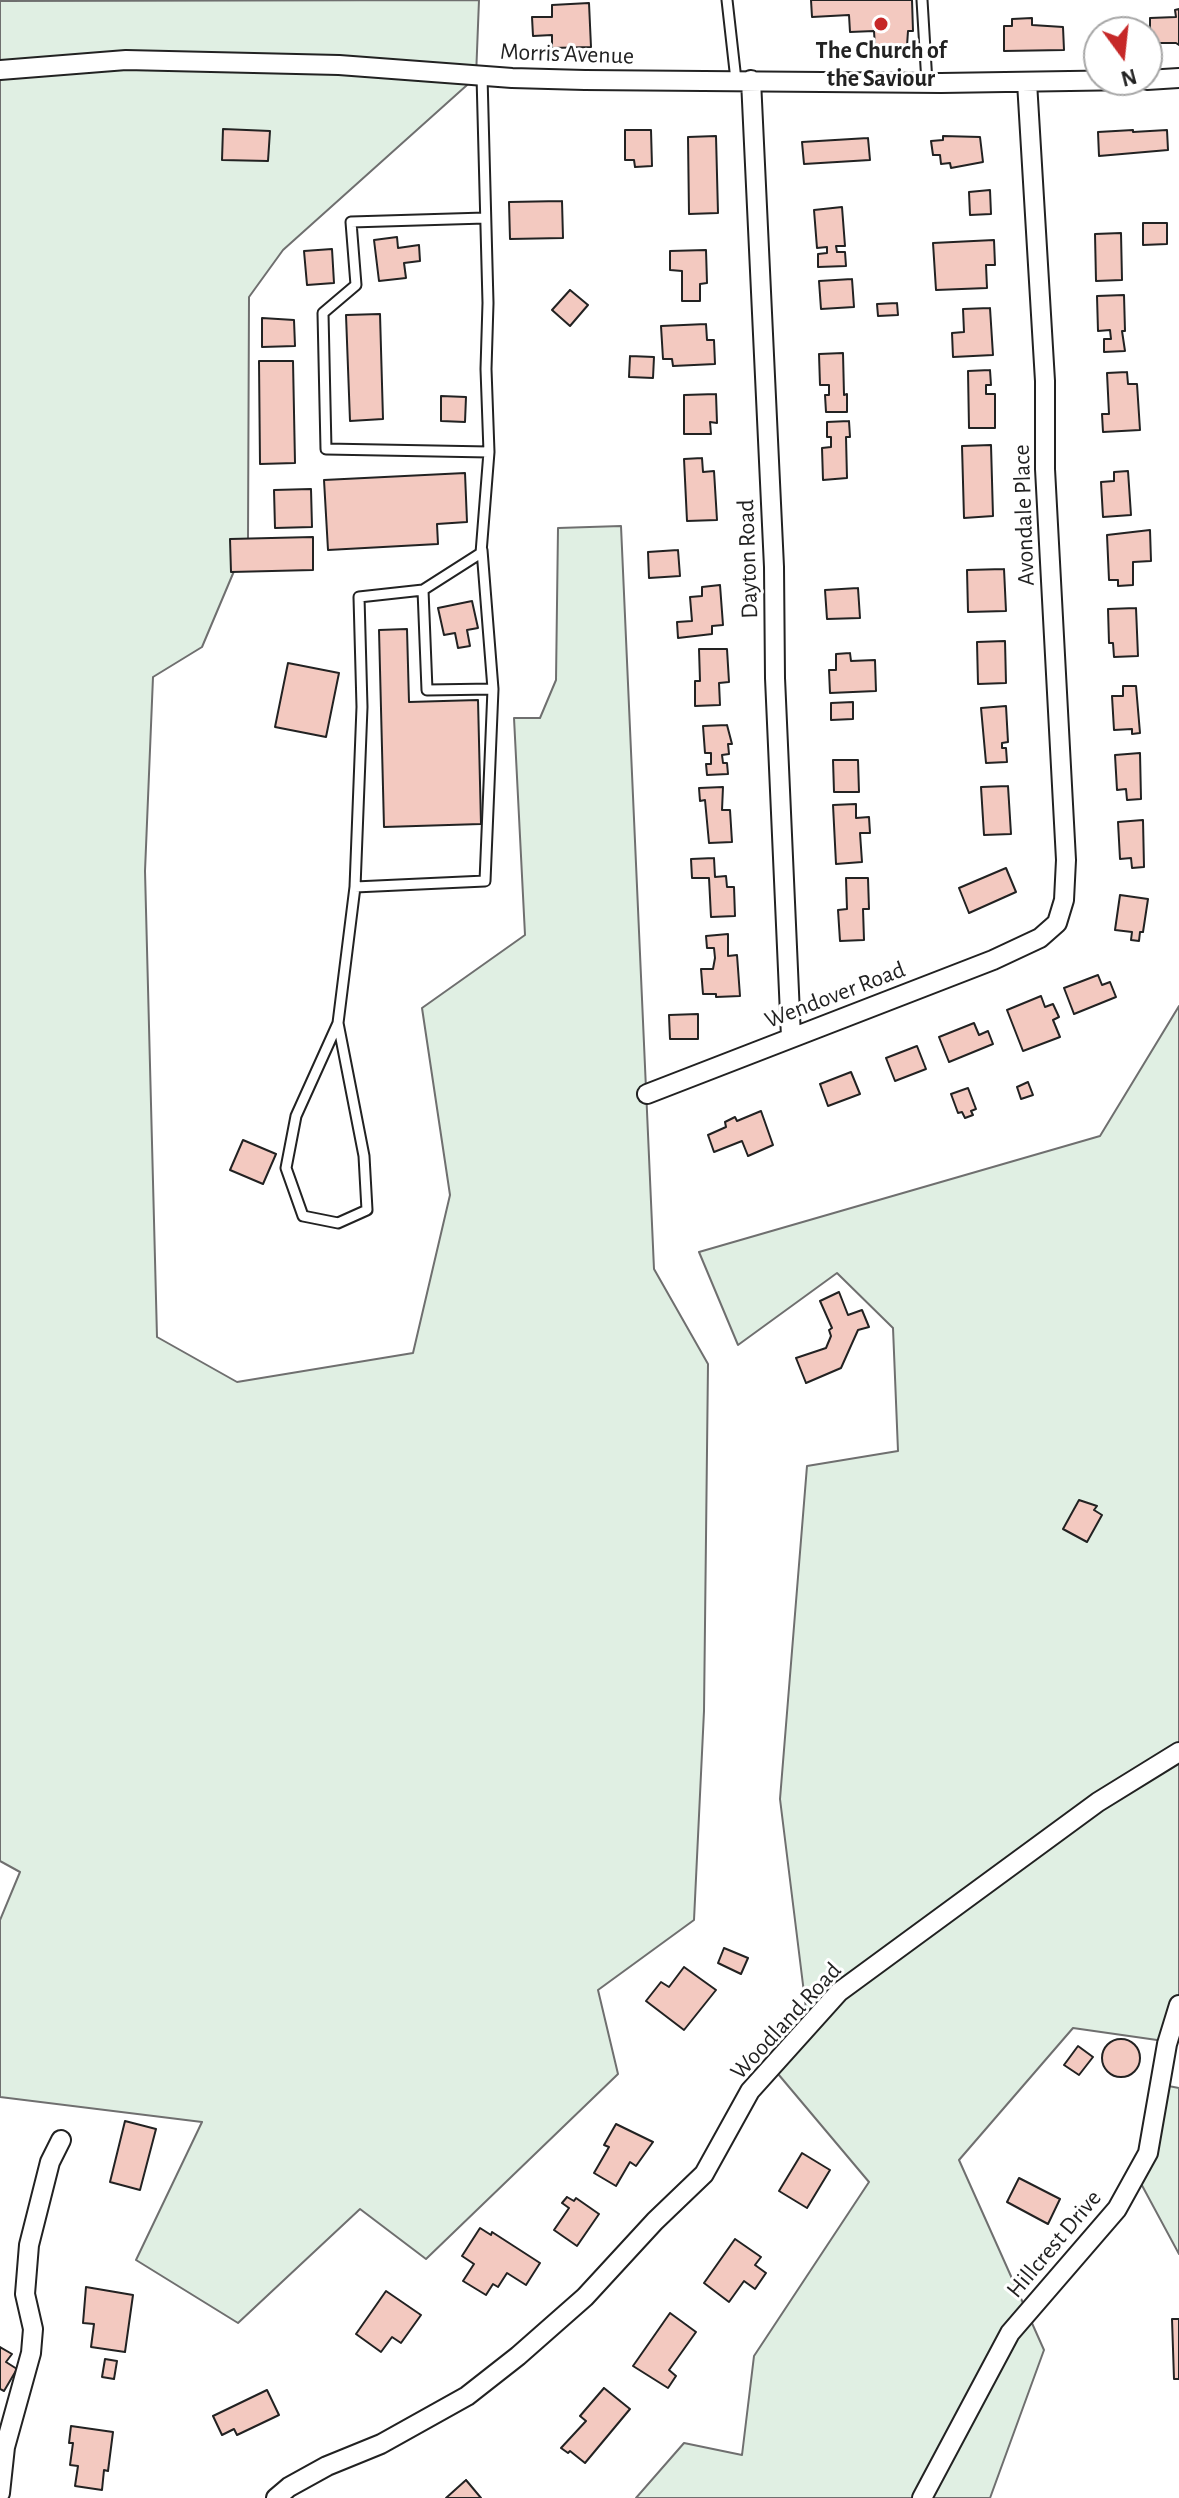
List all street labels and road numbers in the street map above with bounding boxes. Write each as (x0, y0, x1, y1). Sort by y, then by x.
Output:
street label: Morris Avenue (499, 37, 635, 71)
street label: Avondale Place (1007, 444, 1041, 586)
street label: Dayton Road (732, 499, 764, 619)
street label: Wendover Road (761, 955, 909, 1035)
street label: Woodland Road (724, 1956, 848, 2086)
street label: Hillcrest Drive (1000, 2184, 1108, 2304)

